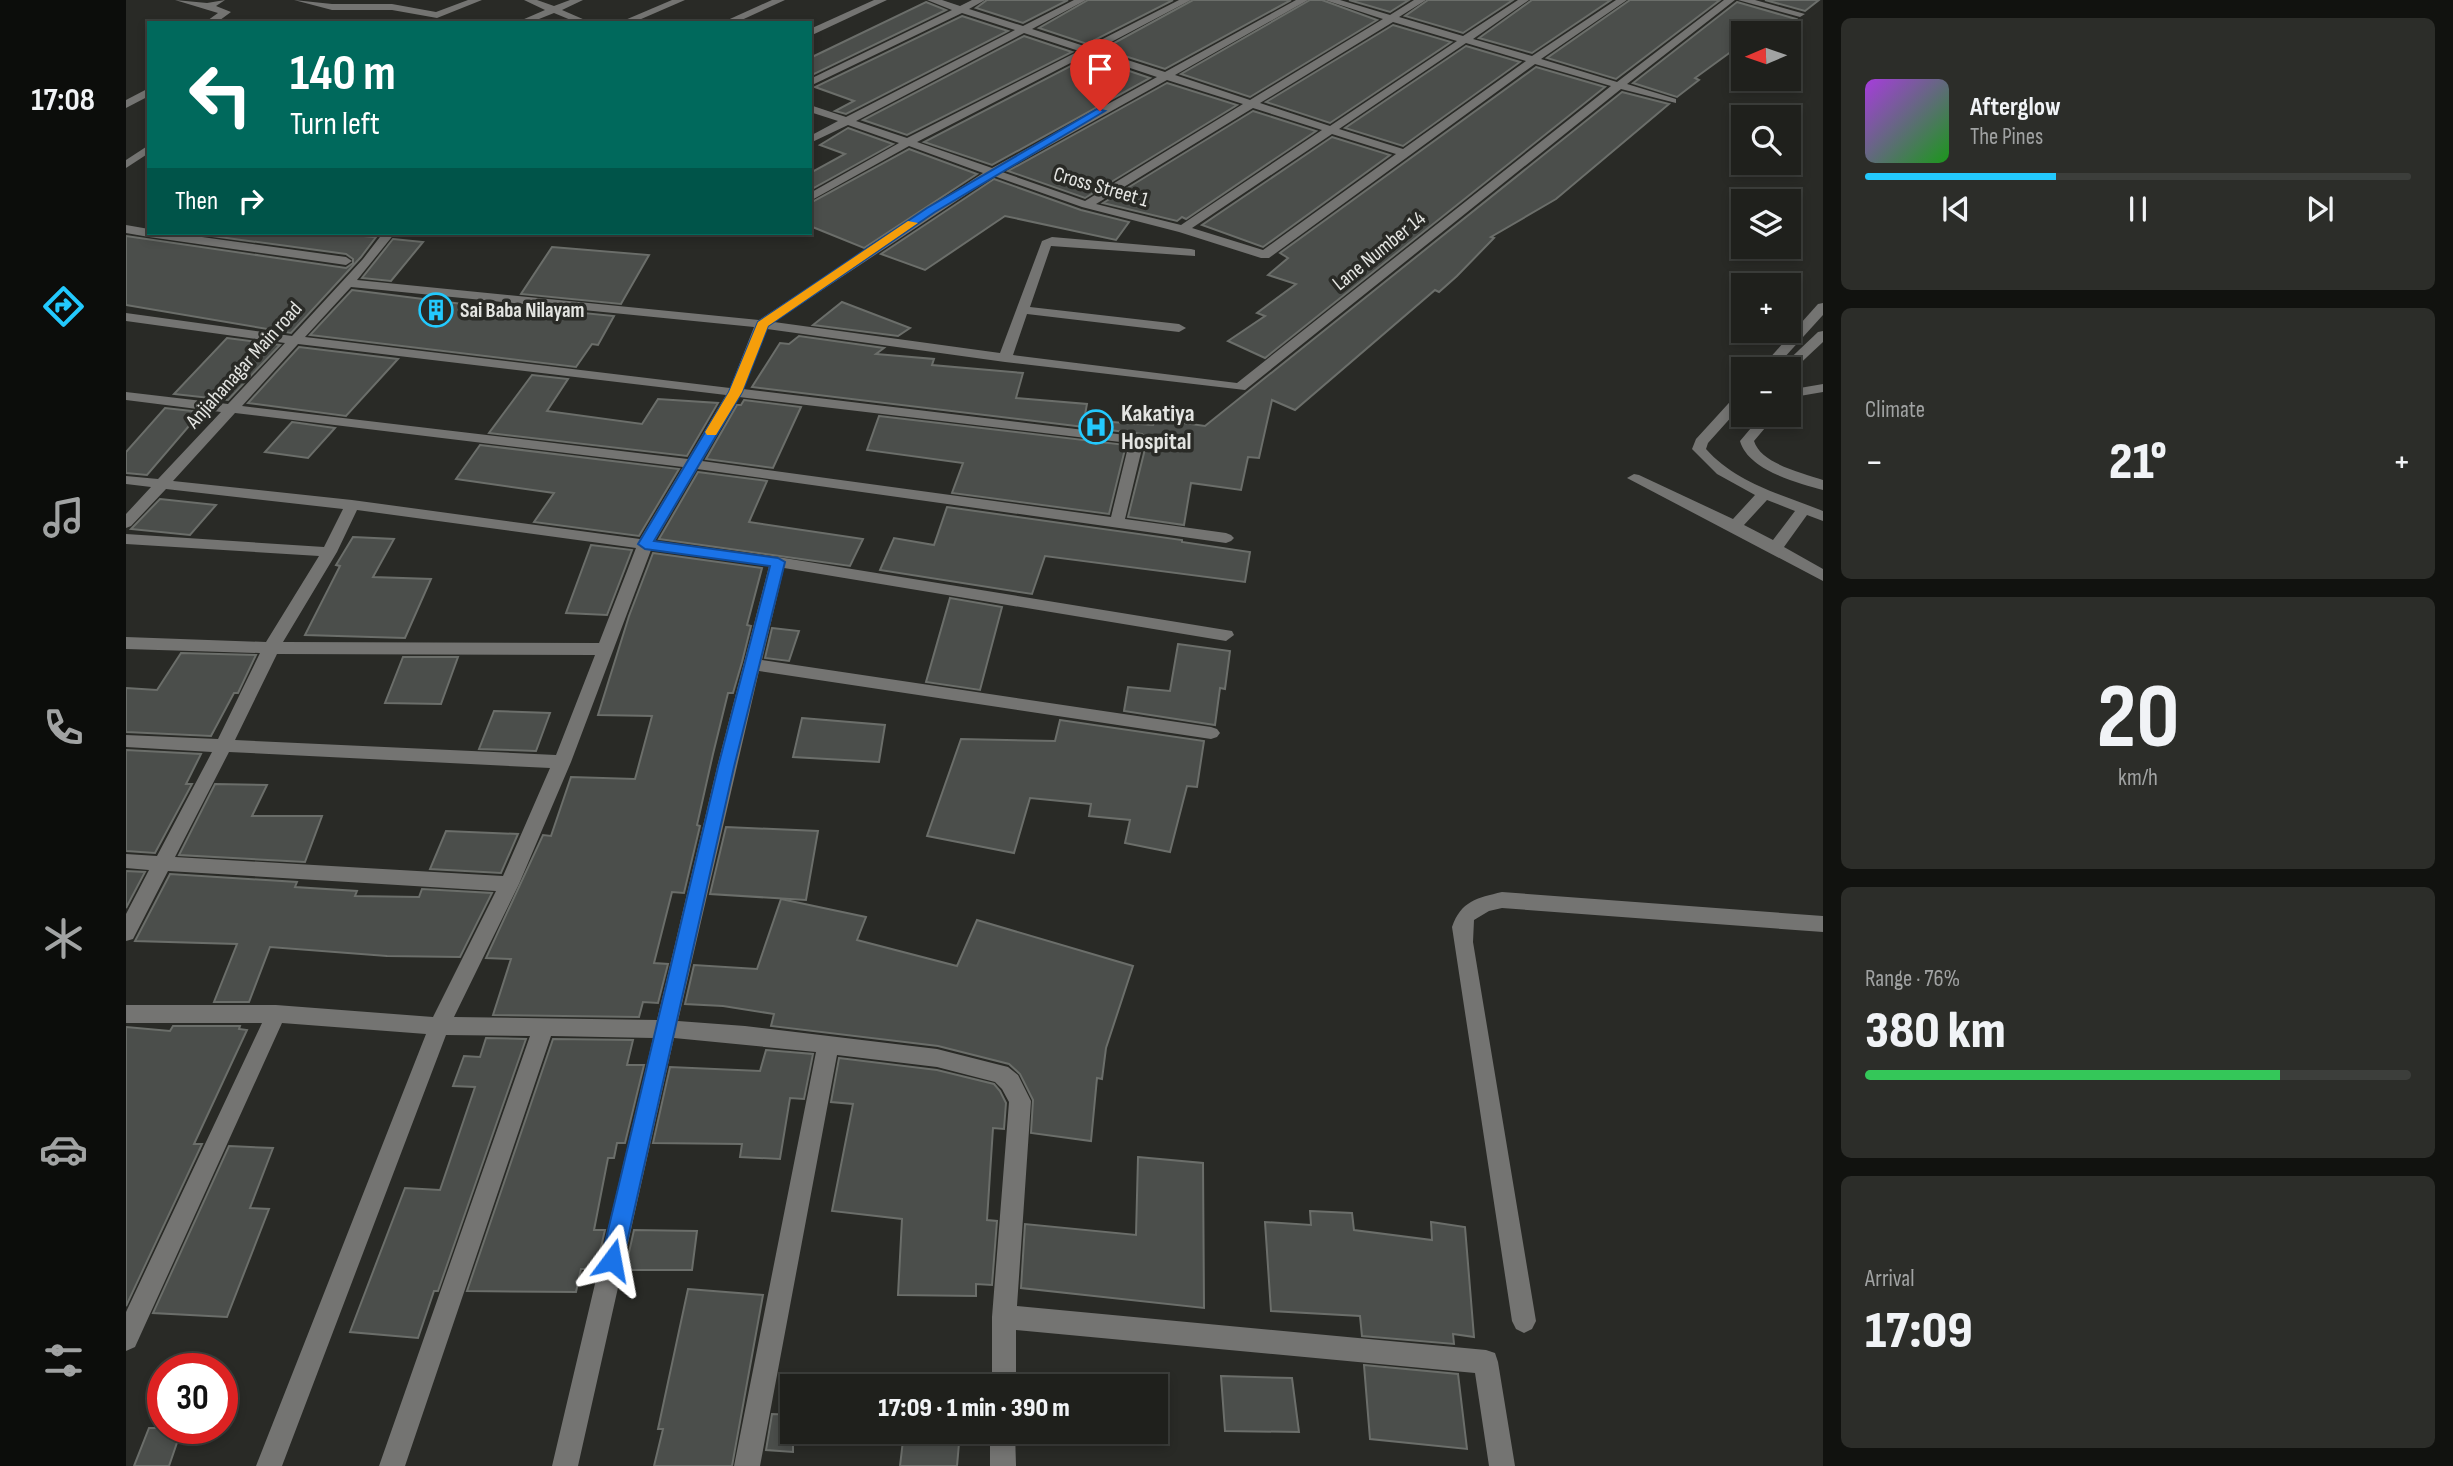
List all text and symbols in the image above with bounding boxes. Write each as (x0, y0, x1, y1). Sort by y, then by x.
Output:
north arrow (1731, 21, 1801, 91)
map controls (1731, 21, 1801, 427)
pin (1070, 39, 1130, 111)
text: 140 m (290, 45, 396, 104)
icon: left (175, 49, 266, 140)
icon: arrive (1081, 50, 1119, 88)
text: 17:08 (31, 81, 95, 120)
text: Afterglow (1970, 92, 2061, 123)
text: Turn left (290, 105, 380, 144)
button: search (1731, 105, 1801, 175)
text: The Pines (1970, 123, 2043, 151)
street label: Cross Street 1 (1051, 162, 1152, 213)
icon: right (232, 182, 270, 220)
text: Then (175, 186, 218, 217)
button: layers (1731, 189, 1801, 259)
icon: previous (1937, 190, 1975, 228)
icon: pause (2119, 190, 2157, 228)
icon: next (2301, 190, 2339, 228)
street label: Lane Number 14 (1328, 206, 1431, 296)
button: + (1731, 273, 1801, 343)
icon: directions (39, 282, 88, 331)
building icon: Sai Baba Nilayam (417, 291, 455, 329)
street label: Anjiahanagar Main road (180, 296, 307, 434)
place label: Sai Baba Nilayam (460, 298, 584, 323)
button: − (1731, 357, 1801, 427)
text: Climate (1865, 396, 1925, 424)
place label: Kakatiya Hospital (1121, 399, 1195, 456)
hospital icon: Kakatiya Hospital (1077, 408, 1115, 446)
text: 21° (2109, 431, 2167, 494)
text: − (1865, 440, 1884, 485)
text: + (2392, 440, 2411, 485)
icon: music (39, 493, 88, 542)
text: 20 (2096, 664, 2180, 773)
icon: phone (39, 703, 88, 752)
text: km/h (2118, 764, 2158, 792)
icon: climate (39, 914, 88, 963)
text: Range · 76% (1865, 965, 1960, 993)
text: 380 km (1865, 1000, 2006, 1063)
icon: car (39, 1125, 88, 1174)
position arrow (575, 1223, 649, 1297)
text: Arrival (1865, 1265, 1914, 1293)
text: 17:09 (1865, 1300, 1973, 1363)
icon: filters (39, 1336, 88, 1385)
speed limit sign: 30 (147, 1353, 238, 1444)
text: 17:09 · 1 min · 390 m (878, 1393, 1070, 1424)

